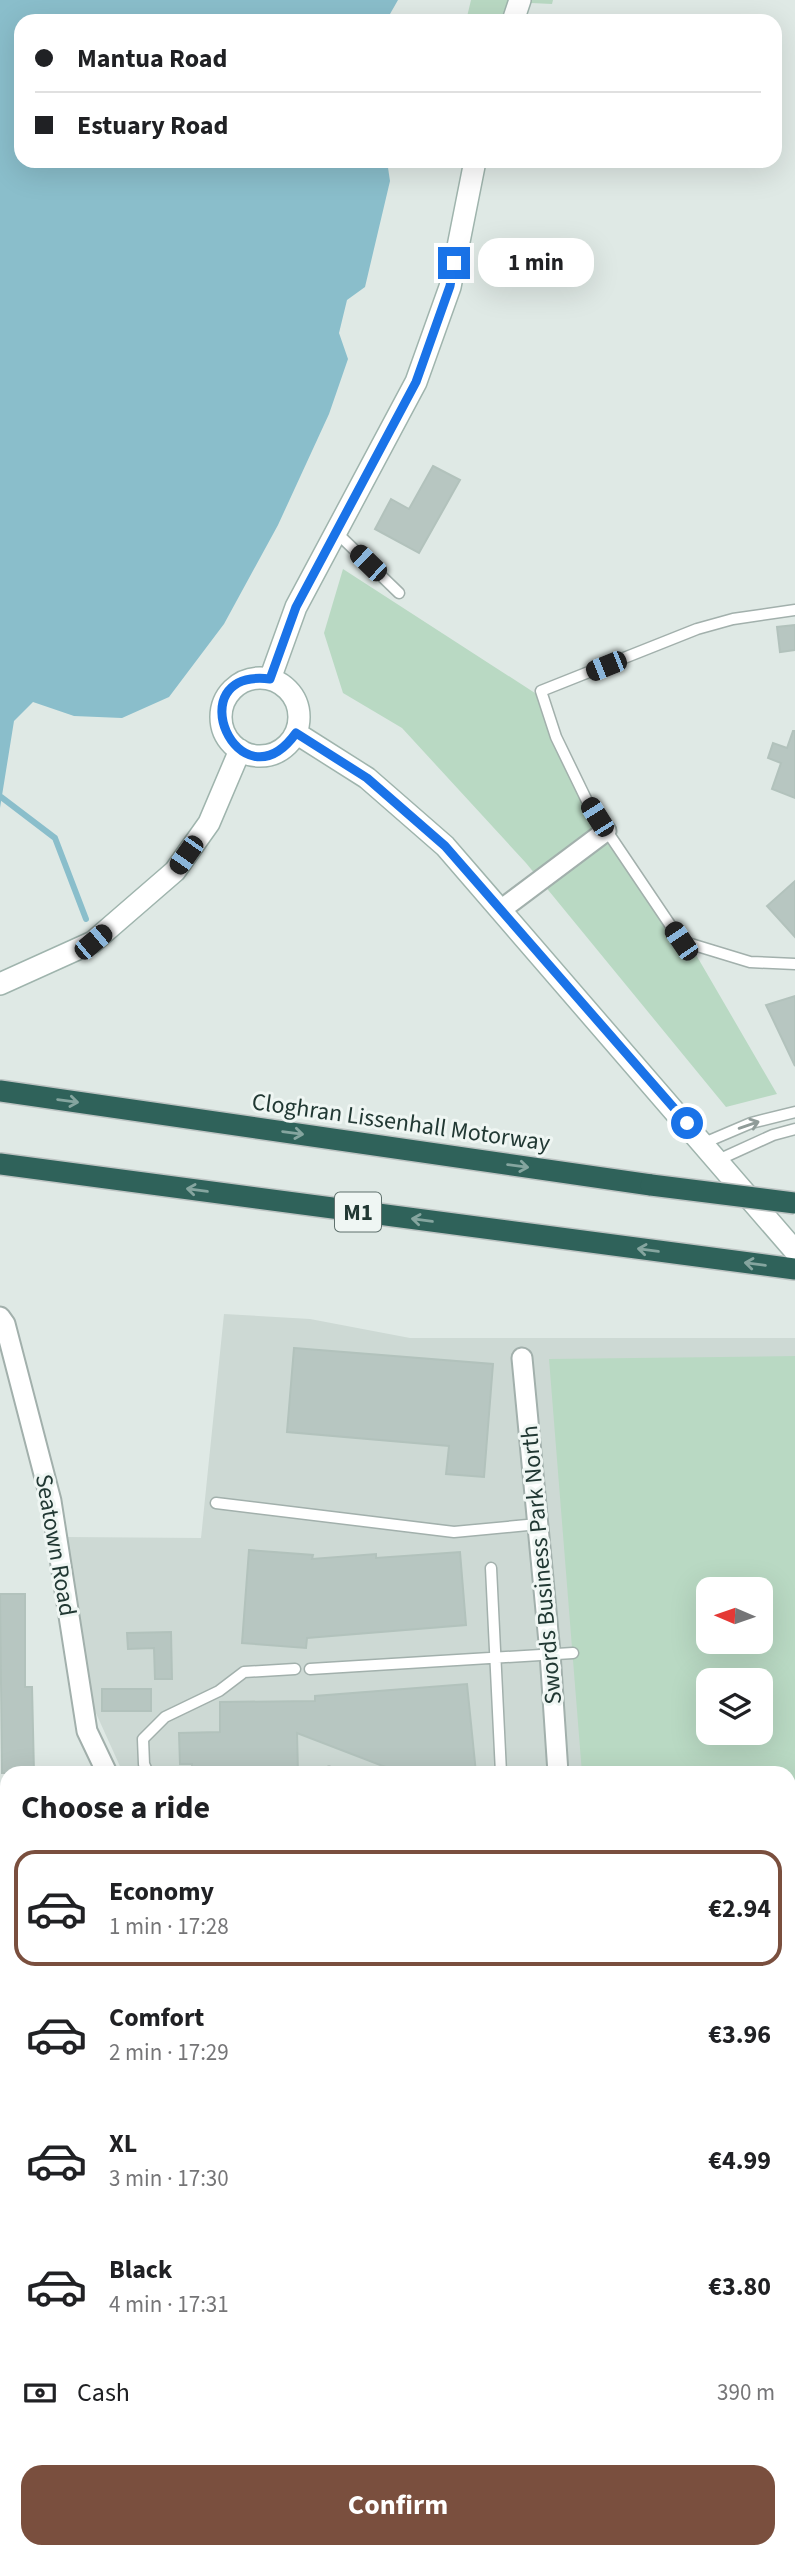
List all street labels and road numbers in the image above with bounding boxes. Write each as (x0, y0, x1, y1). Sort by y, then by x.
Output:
street label: Cloghran Lissenhall Motorway (250, 1084, 552, 1161)
road number: M1 (335, 1192, 381, 1232)
street label: Swords Business Park North (512, 1424, 571, 1706)
street label: Seatown Road (26, 1471, 85, 1619)

